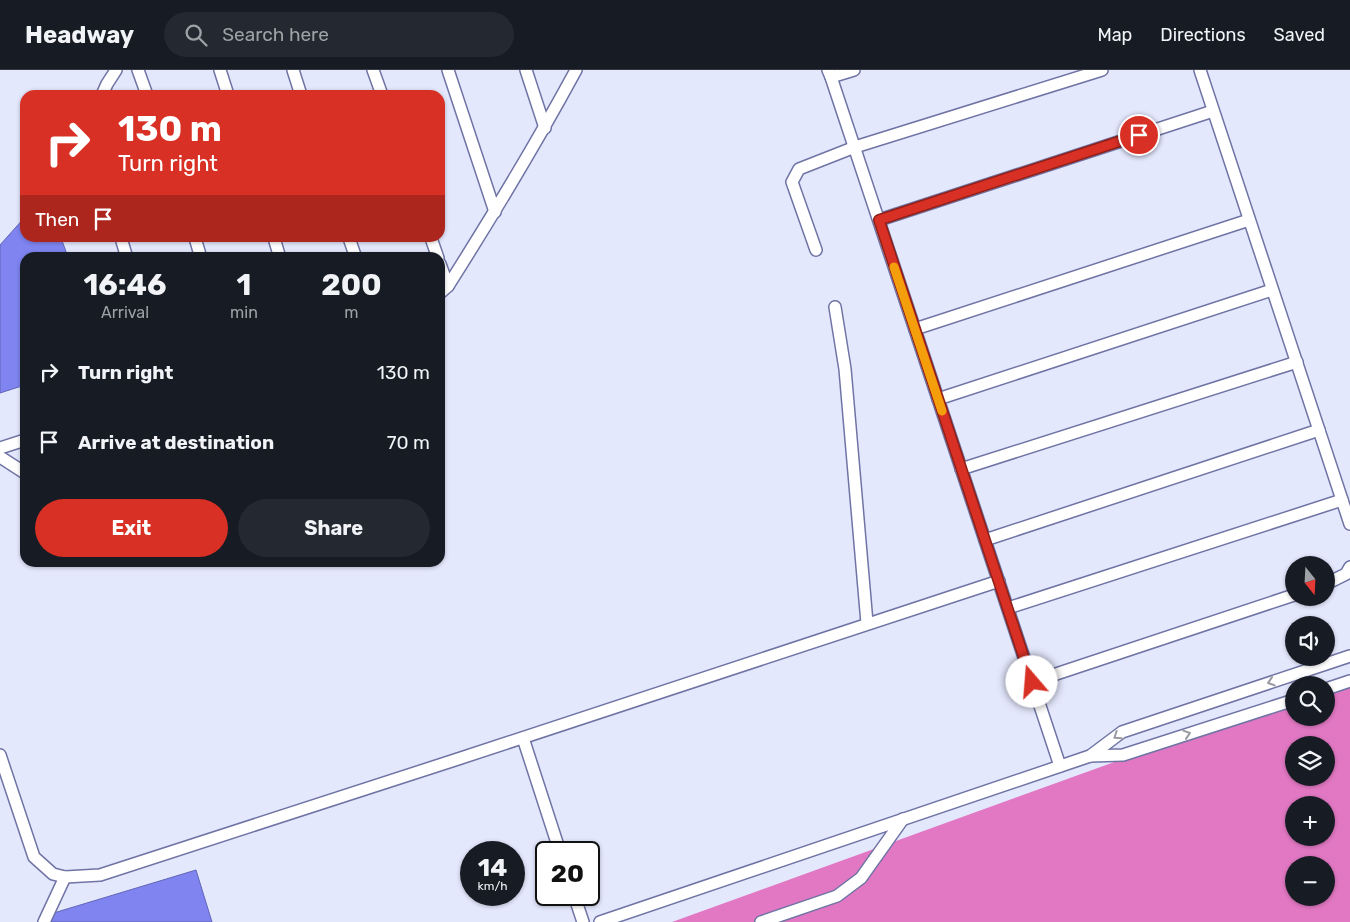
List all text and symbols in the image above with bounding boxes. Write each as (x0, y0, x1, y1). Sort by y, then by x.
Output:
search box (164, 12, 514, 57)
text: Headway (25, 21, 134, 49)
icon: search (182, 21, 210, 49)
text: Search here (222, 23, 329, 46)
text: Map (1097, 24, 1132, 46)
text: Directions (1160, 24, 1246, 46)
text: Saved (1274, 24, 1325, 46)
text: 130 m (118, 108, 222, 150)
icon: right (35, 110, 100, 175)
pin (1118, 114, 1160, 156)
icon: arrive (1125, 121, 1153, 149)
text: Turn right (118, 150, 218, 177)
icon: arrive (89, 205, 117, 233)
text: Then (35, 208, 79, 231)
text: 16:46 (83, 267, 167, 303)
text: 1 (236, 267, 251, 303)
text: 200 (321, 267, 382, 303)
text: Arrival (101, 303, 149, 322)
text: min (230, 303, 258, 322)
text: m (344, 303, 359, 322)
icon: right (35, 358, 63, 386)
text: Turn right (78, 361, 173, 384)
text: 130 m (377, 361, 430, 384)
icon: arrive (35, 428, 63, 456)
text: Arrive at destination (78, 431, 274, 454)
text: 70 m (387, 431, 430, 454)
button: Exit (35, 499, 228, 557)
button: Share (238, 499, 430, 557)
north arrow (1285, 556, 1335, 606)
map controls (1285, 556, 1335, 906)
button: sound (1285, 616, 1335, 666)
position arrow (1005, 655, 1057, 707)
button: search (1285, 676, 1335, 726)
one-way arrow (1267, 677, 1275, 687)
one-way arrow (1114, 730, 1123, 739)
one-way arrow (1183, 730, 1191, 740)
button: layers (1285, 736, 1335, 786)
button: + (1285, 796, 1335, 846)
speed limit sign: 20 (535, 841, 600, 906)
text: 14 (478, 853, 507, 882)
button: − (1285, 856, 1335, 906)
text: km/h (478, 879, 507, 893)

